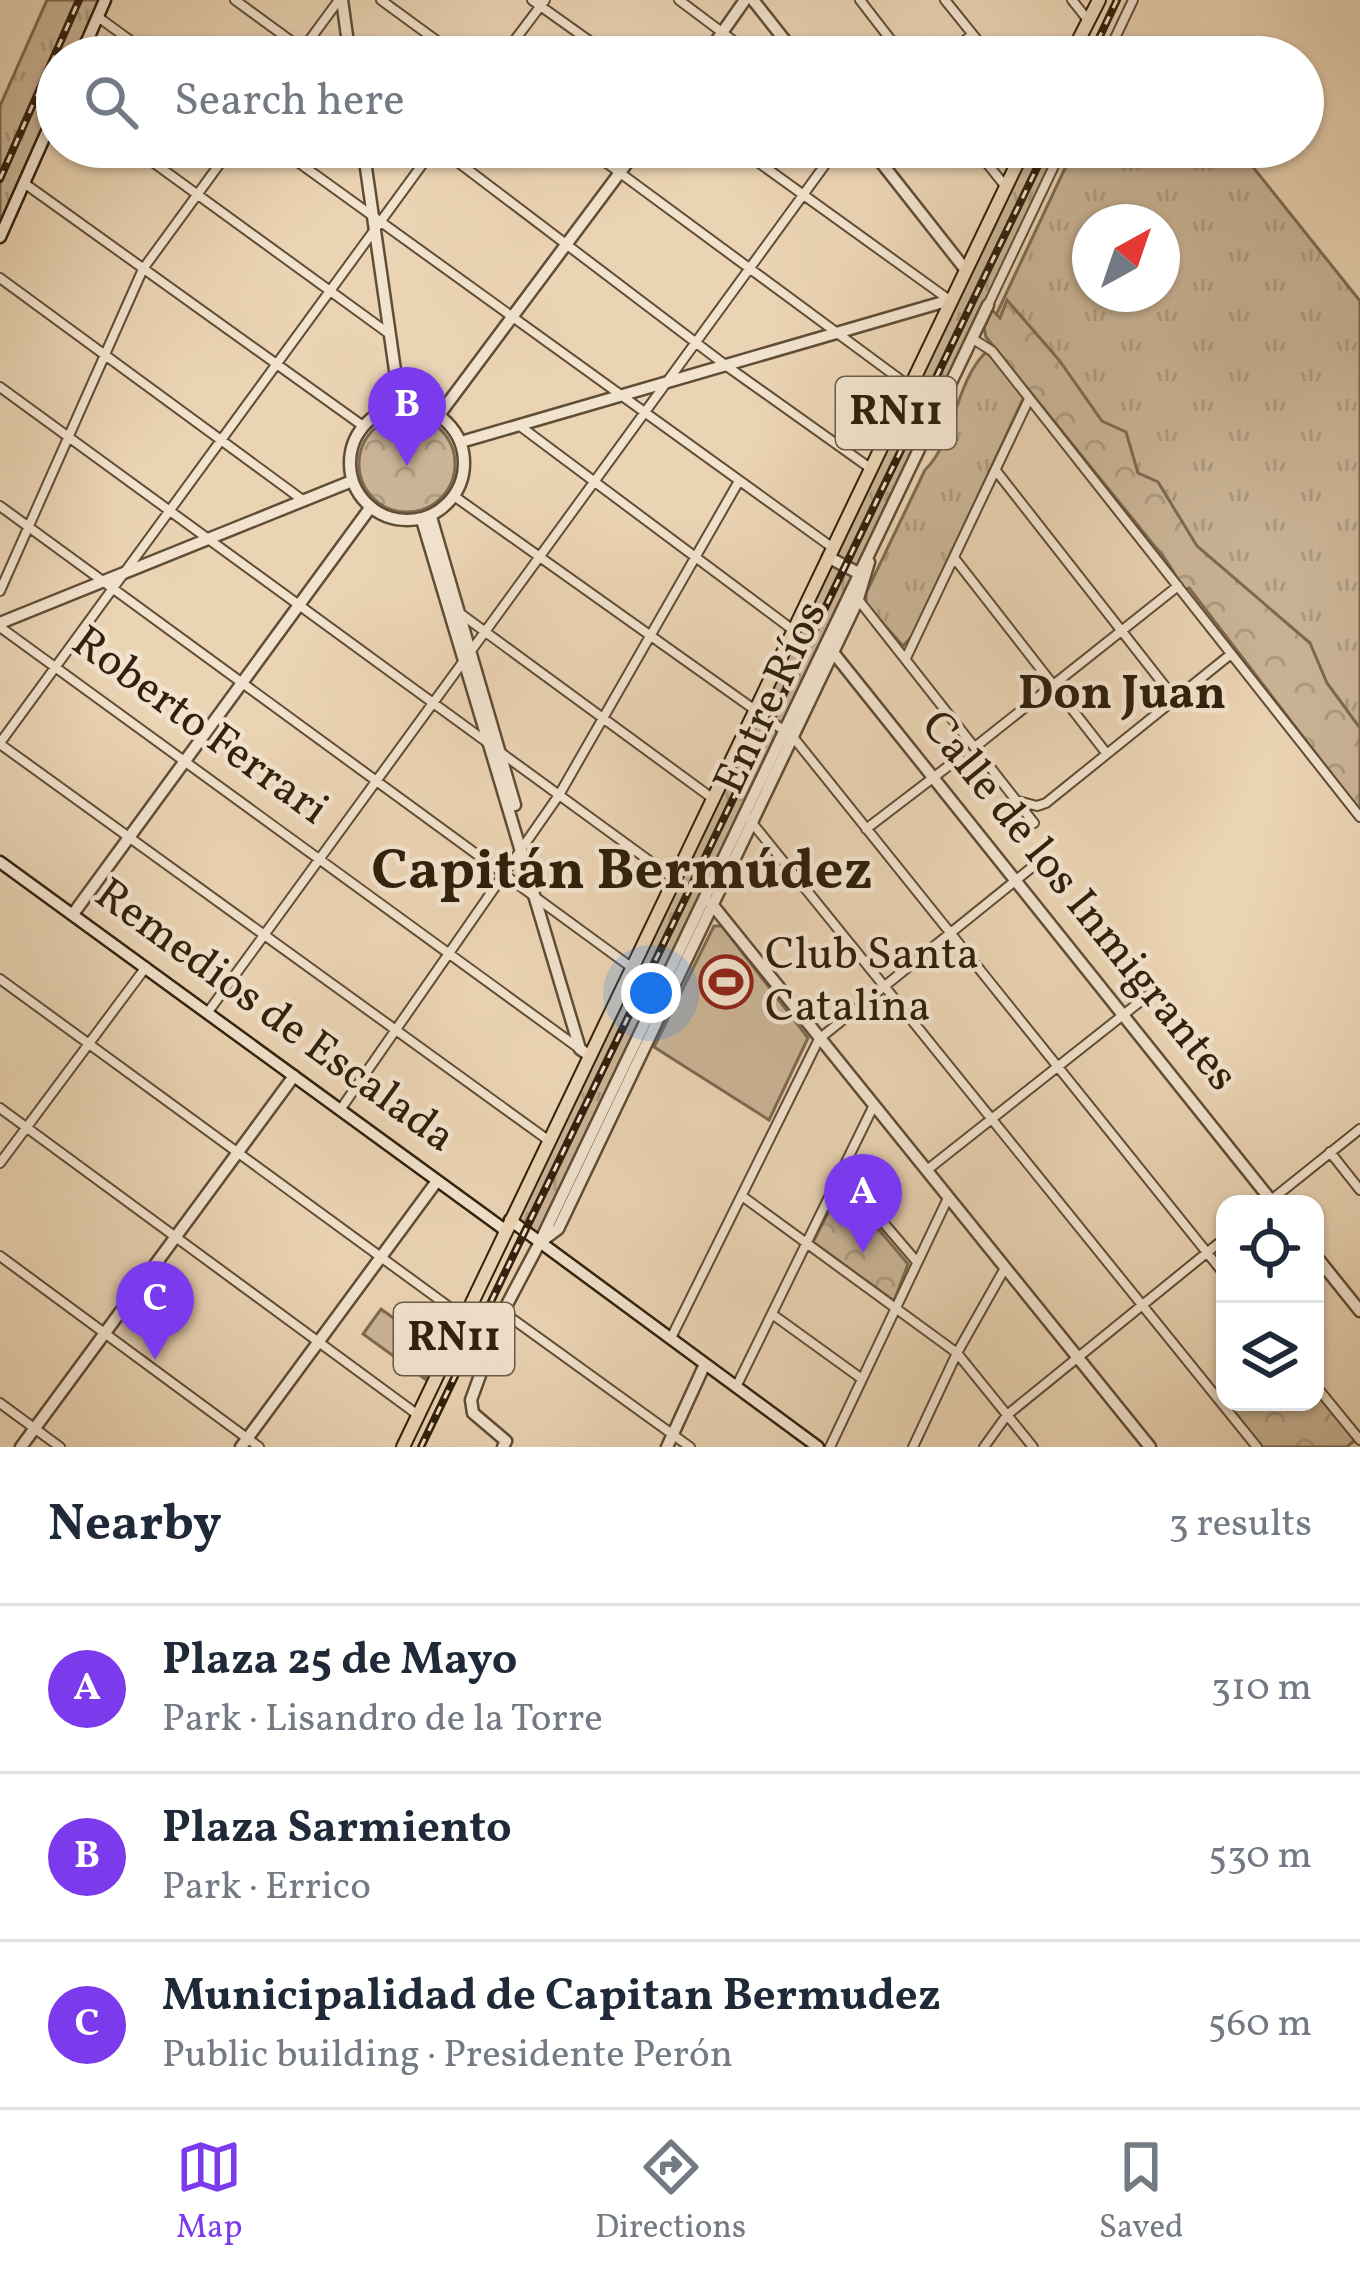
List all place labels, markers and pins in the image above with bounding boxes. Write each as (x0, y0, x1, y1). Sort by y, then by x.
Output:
pin: B (368, 367, 446, 466)
place label: Club Santa Catalina (765, 925, 979, 1040)
sports icon: Club Santa Catalina (698, 954, 754, 1010)
pin: A (824, 1154, 902, 1253)
pin: C (116, 1261, 194, 1360)

